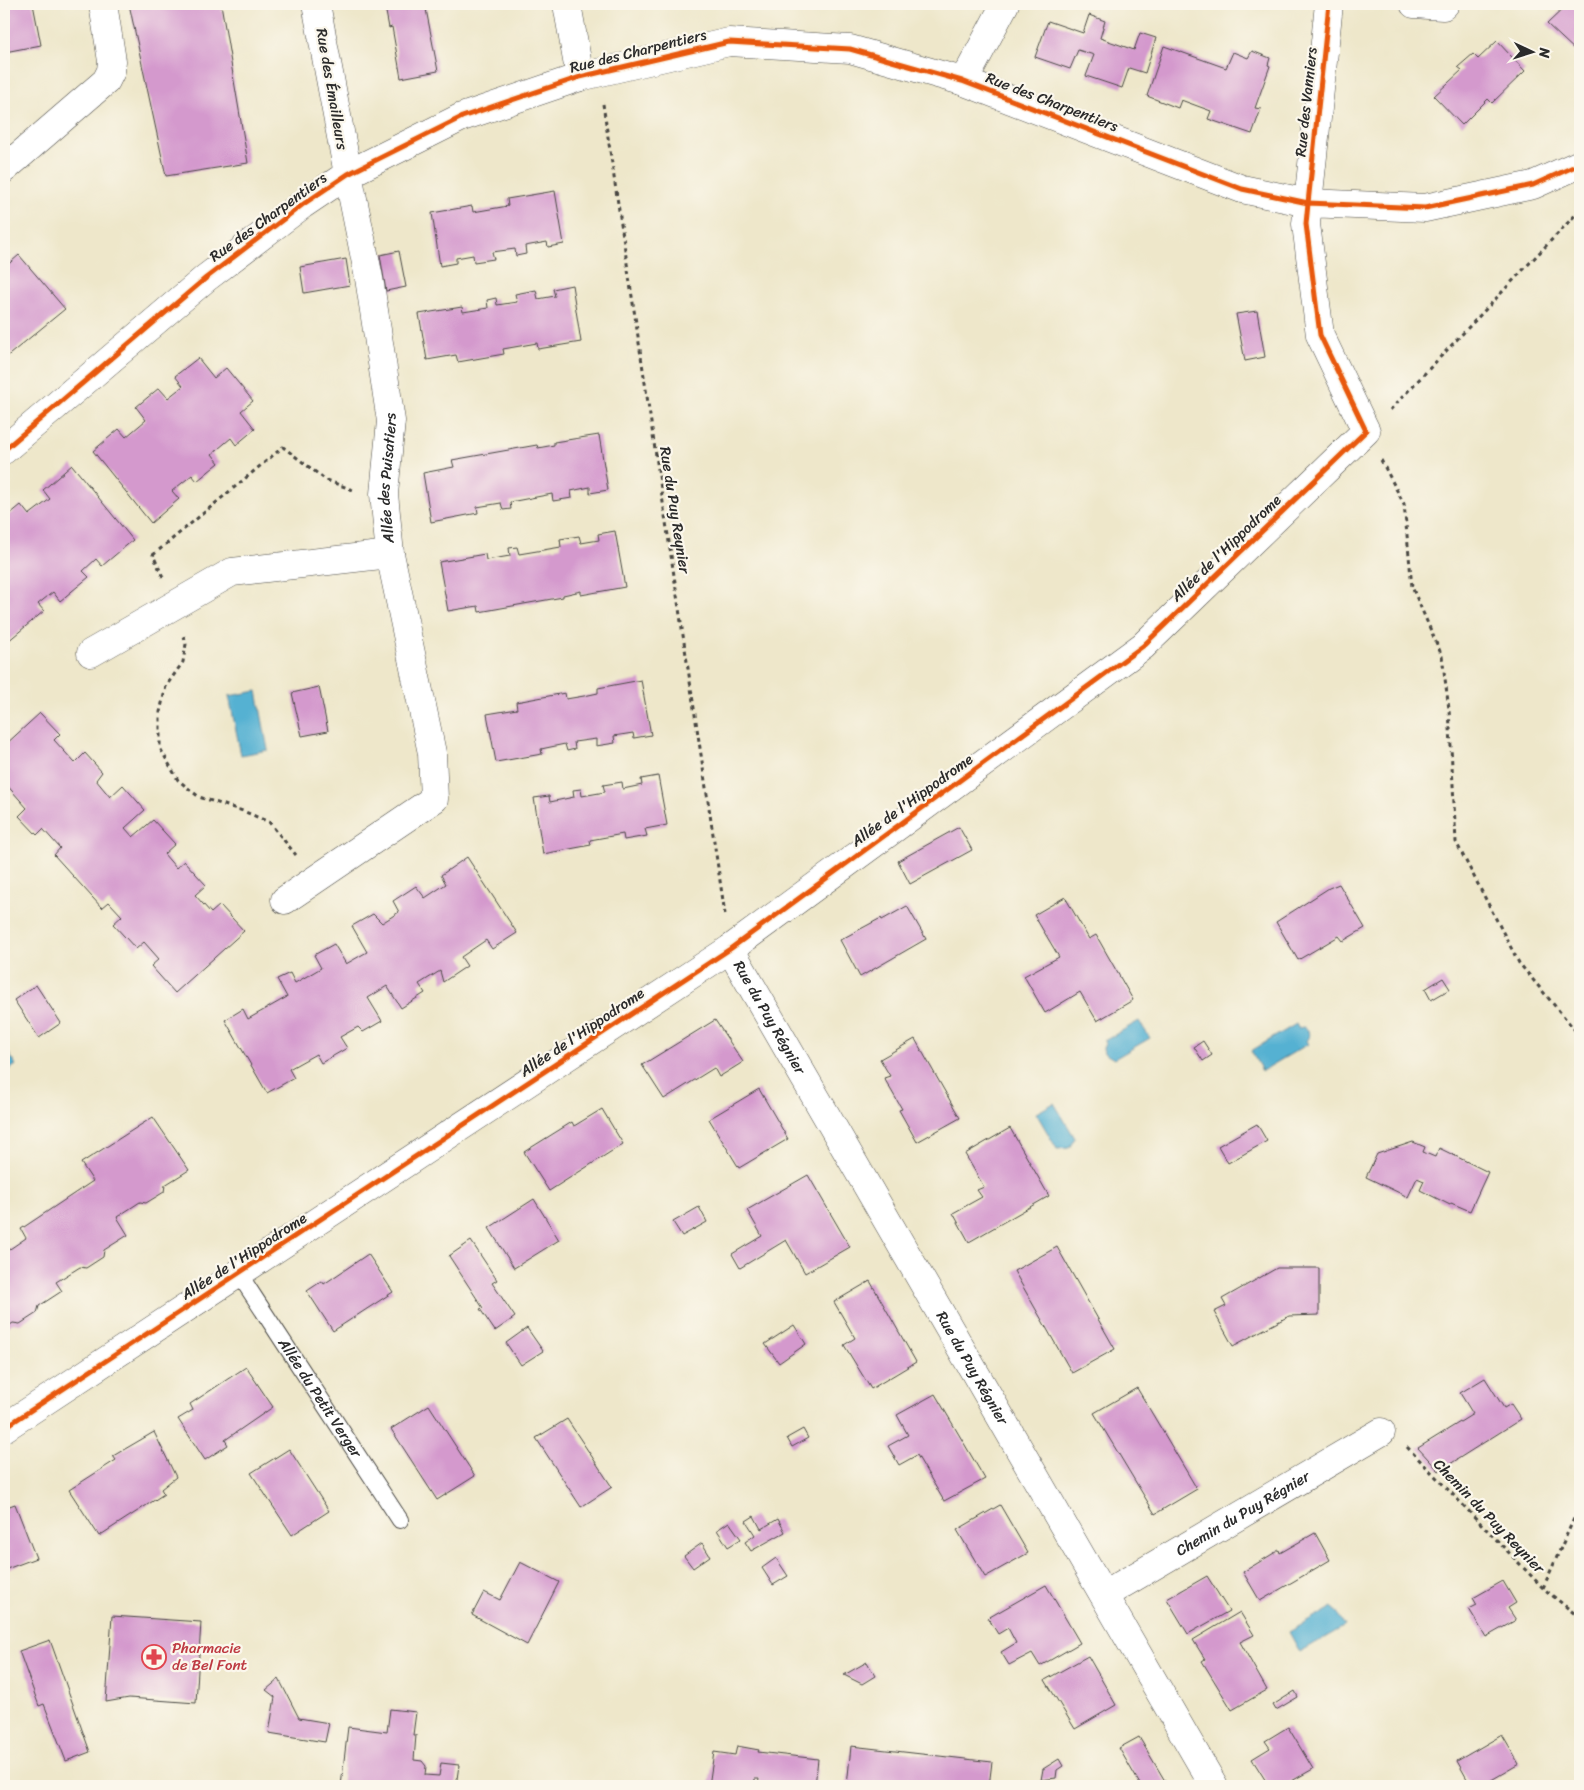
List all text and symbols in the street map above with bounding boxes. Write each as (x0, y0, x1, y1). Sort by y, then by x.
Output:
street label: Rue des Charpentiers (567, 21, 710, 81)
street label: Rue des Émailleurs (309, 26, 356, 152)
north arrow (1506, 28, 1556, 78)
street label: Rue des Vanniers (1287, 45, 1325, 158)
text: N (1532, 46, 1557, 59)
street label: Rue des Charpentiers (982, 65, 1123, 140)
street label: Rue des Charpentiers (204, 165, 333, 269)
street label: Allée des Puisatiers (371, 411, 404, 545)
street label: Rue du Puy Reynier (652, 445, 698, 576)
street label: Allée de l'Hippodrome (1164, 488, 1287, 609)
street label: Allée de l'Hippodrome (845, 747, 979, 854)
street label: Rue du Puy Régnier (726, 955, 813, 1080)
street label: Allée de l'Hippodrome (513, 980, 650, 1084)
street label: Allée de l'Hippodrome (175, 1205, 312, 1307)
street label: Rue du Puy Régnier (929, 1306, 1016, 1431)
street label: Allée du Petit Verger (271, 1332, 369, 1464)
street label: Chemin du Puy Reynier (1427, 1452, 1552, 1580)
street label: Chemin du Puy Régnier (1171, 1463, 1316, 1563)
place label: Pharmacie de Bel Font (172, 1635, 248, 1678)
pharmacy icon: Pharmacie de Bel Font (141, 1644, 167, 1670)

